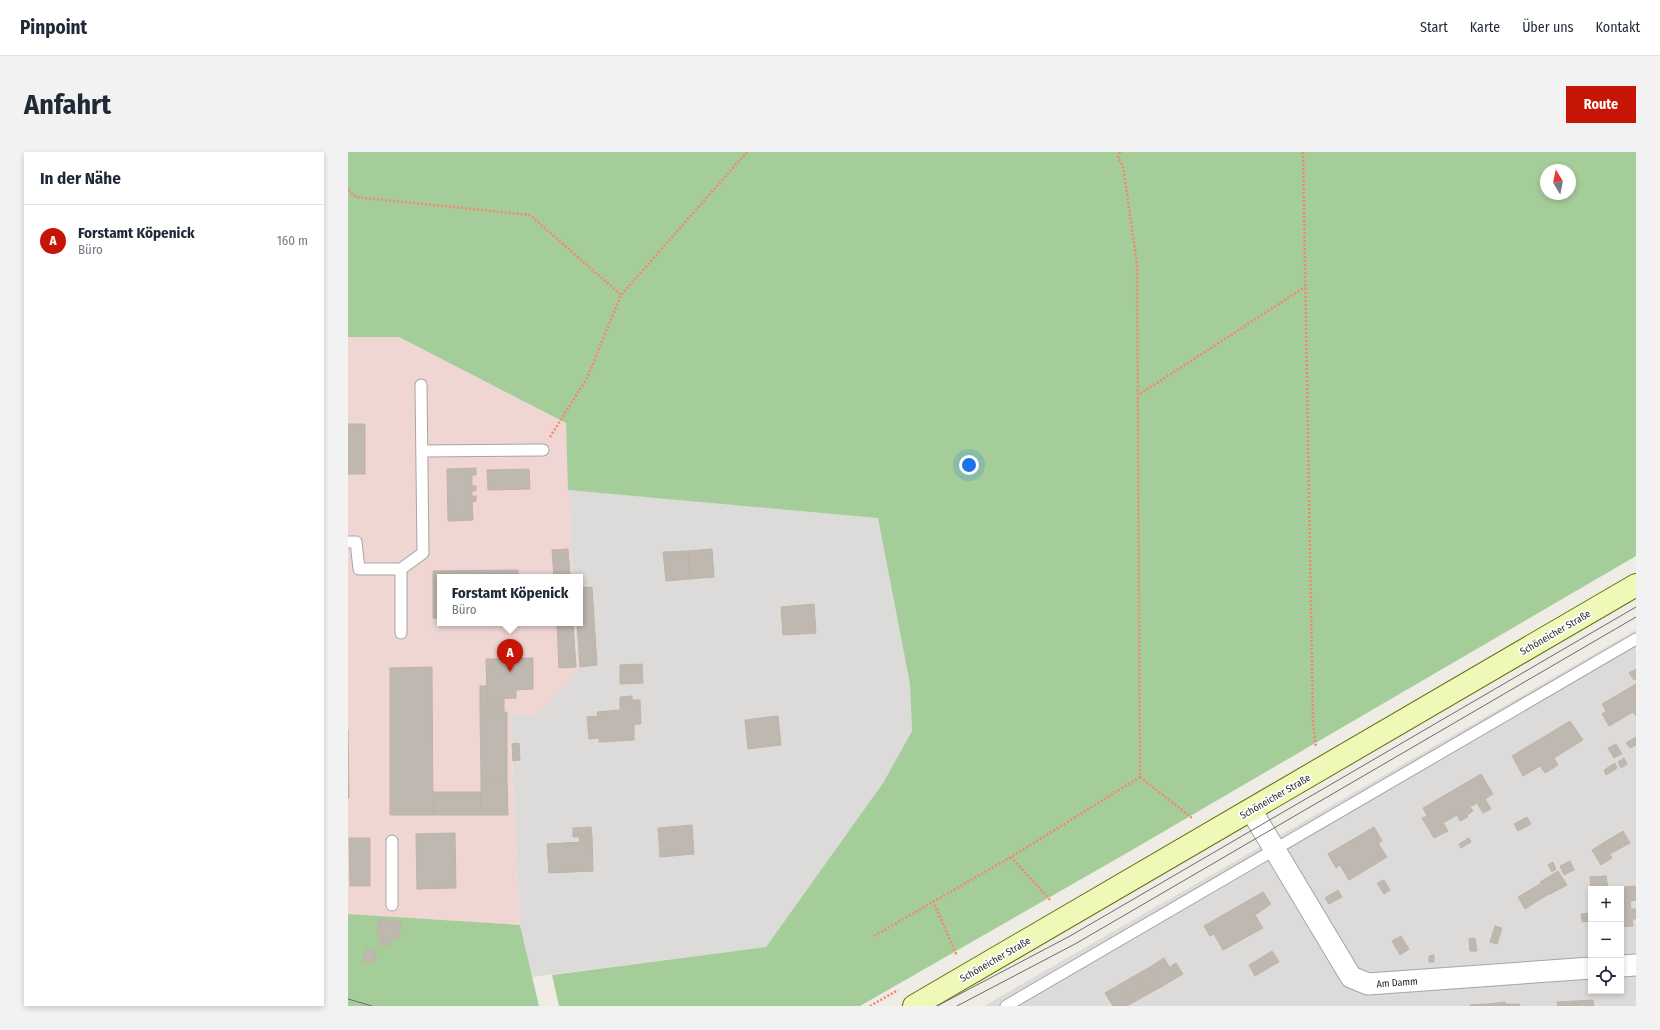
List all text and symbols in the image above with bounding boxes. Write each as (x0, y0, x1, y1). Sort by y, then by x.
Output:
text: Pinpoint (20, 16, 87, 39)
text: Start (1420, 19, 1448, 36)
text: Karte (1470, 19, 1500, 36)
text: Über uns (1522, 19, 1574, 36)
text: Kontakt (1596, 19, 1640, 36)
button: Route (1566, 86, 1636, 123)
text: Anfahrt (24, 88, 111, 121)
north arrow (1540, 164, 1576, 200)
text: In der Nähe (40, 168, 121, 189)
text: Forstamt Köpenick (78, 224, 195, 242)
text: A (49, 233, 57, 248)
text: 160 m (277, 233, 308, 248)
text: Büro (78, 242, 103, 257)
your location (959, 455, 979, 475)
popup (437, 574, 583, 626)
text: Forstamt Köpenick (452, 584, 568, 602)
text: Büro (452, 602, 477, 617)
street label: Schöneicher Straße (1518, 608, 1593, 658)
pin: A (497, 639, 523, 672)
street label: Schöneicher Straße (1238, 772, 1313, 822)
map controls (1588, 886, 1624, 994)
button: + (1588, 886, 1624, 922)
button: − (1588, 922, 1624, 958)
street label: Schöneicher Straße (958, 935, 1033, 985)
button: locate (1588, 958, 1624, 994)
street label: Am Damm (1376, 976, 1418, 990)

